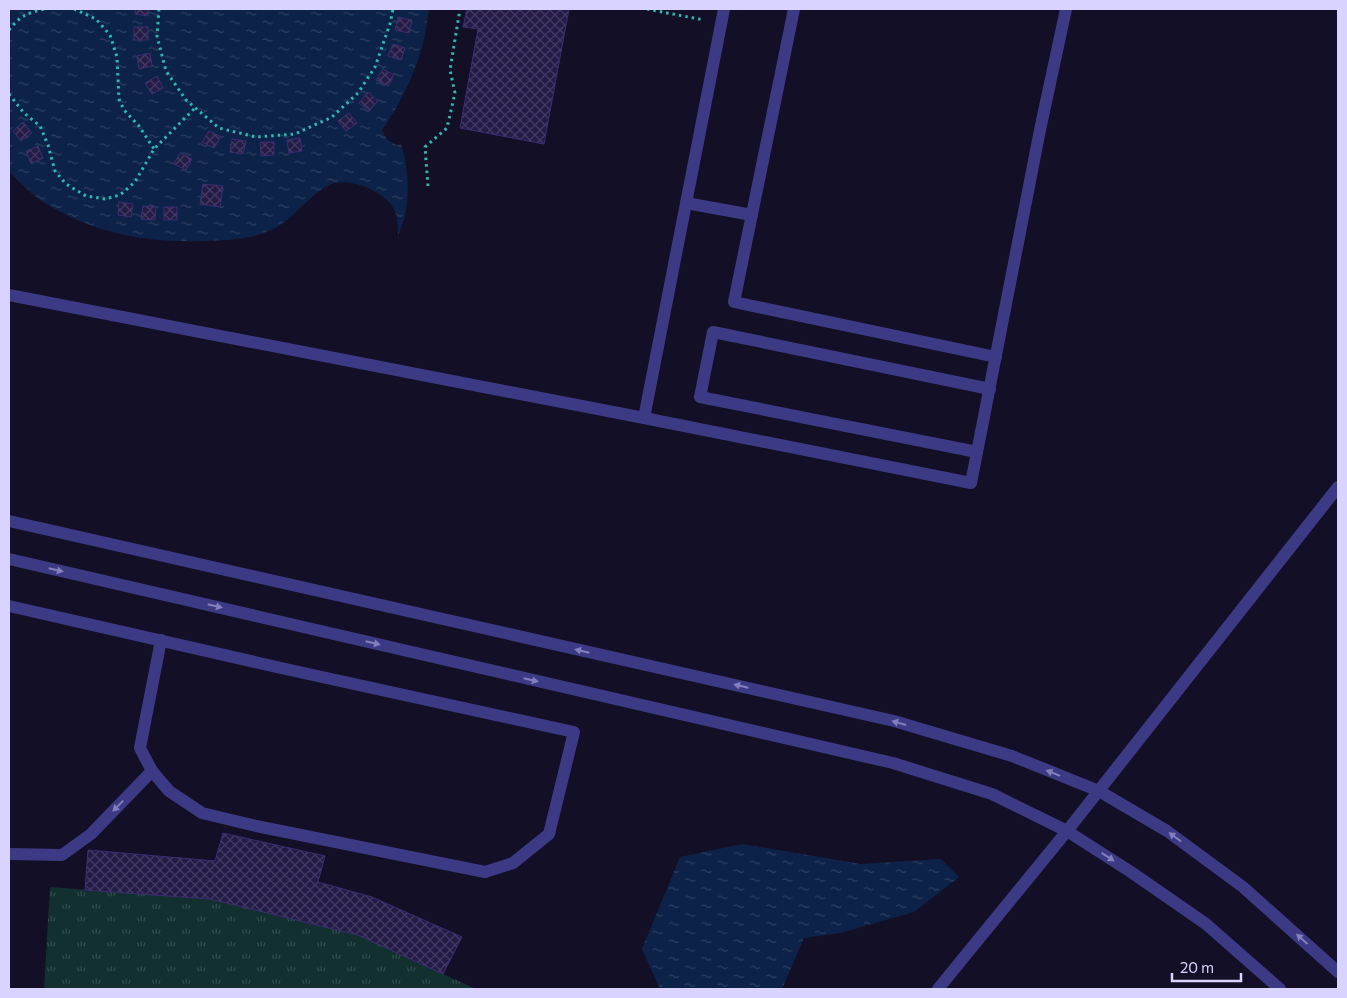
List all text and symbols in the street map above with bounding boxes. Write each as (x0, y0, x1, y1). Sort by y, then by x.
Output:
one-way arrow (49, 566, 64, 574)
one-way arrow (207, 602, 222, 610)
one-way arrow (365, 639, 380, 647)
one-way arrow (575, 647, 590, 655)
one-way arrow (524, 676, 539, 684)
one-way arrow (732, 682, 748, 690)
one-way arrow (891, 718, 906, 726)
one-way arrow (1046, 769, 1061, 776)
one-way arrow (112, 800, 124, 812)
one-way arrow (1169, 832, 1182, 843)
one-way arrow (1101, 853, 1115, 862)
one-way arrow (1296, 933, 1308, 945)
scale bar (1172, 950, 1241, 982)
text: 20 m (1180, 958, 1214, 976)

